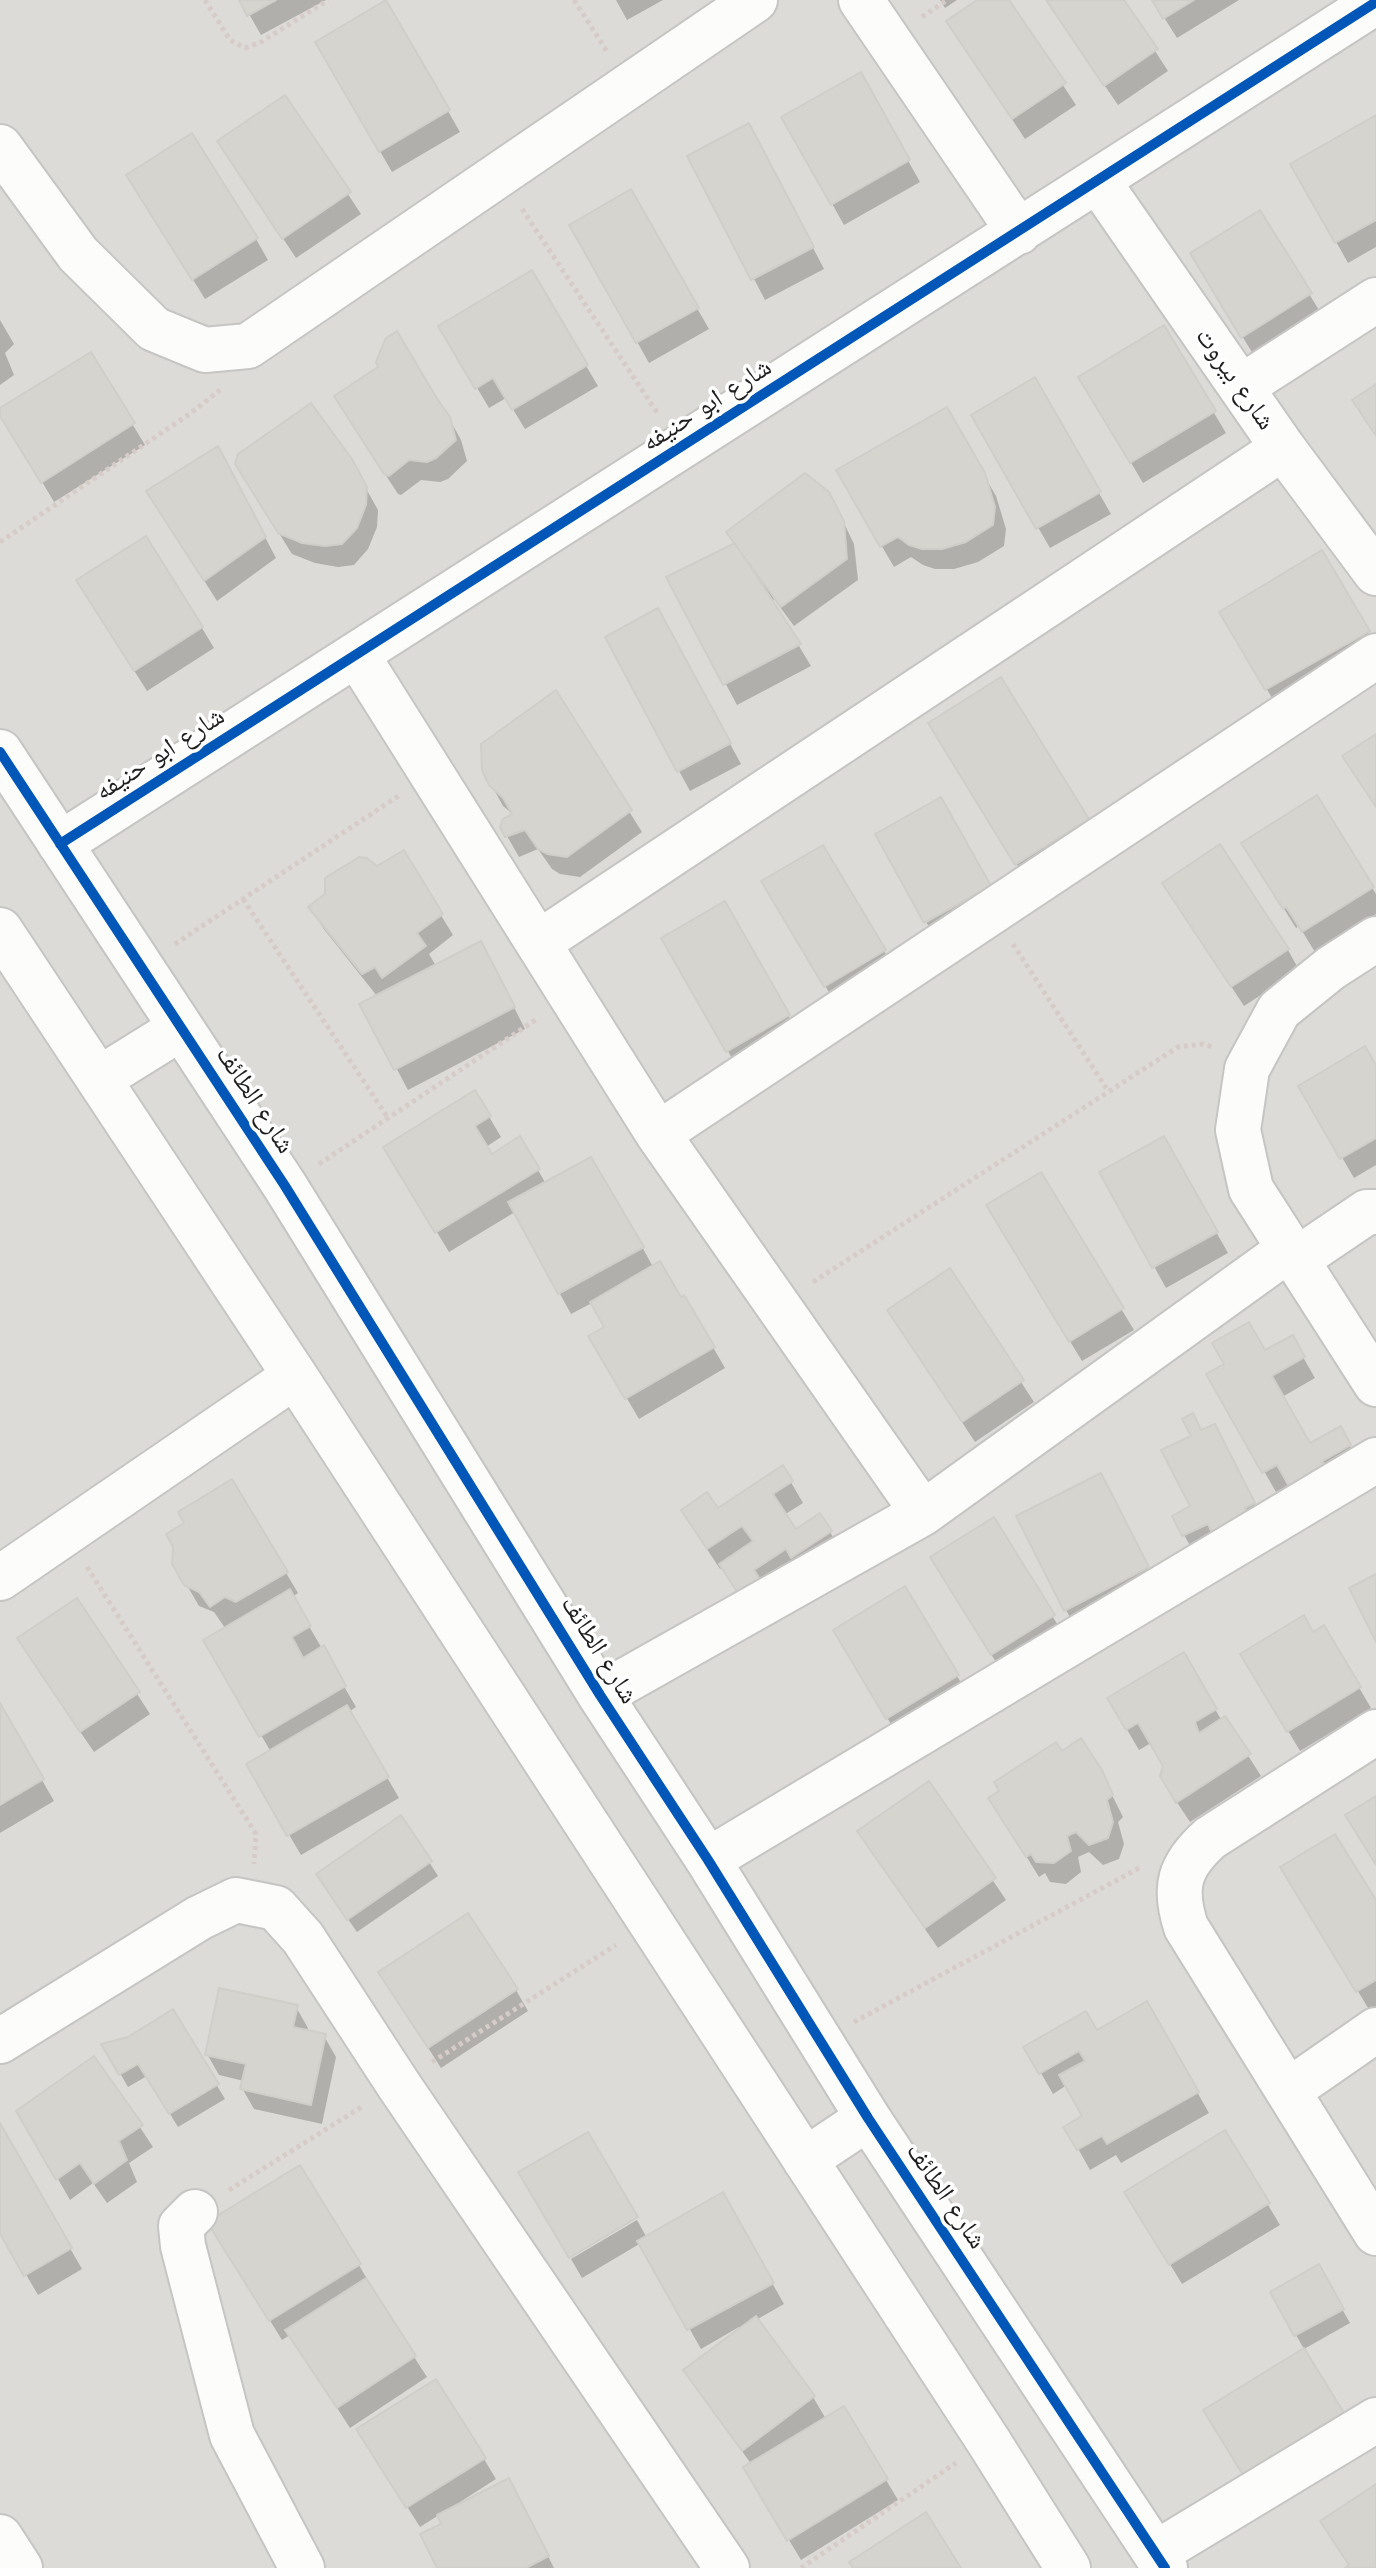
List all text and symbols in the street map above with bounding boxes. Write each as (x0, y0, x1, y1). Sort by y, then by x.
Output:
street label: شارع بيروت (1189, 322, 1281, 436)
street label: شارع ابو حنيفه (636, 352, 778, 458)
street label: شارع ابو حنيفه (89, 701, 231, 807)
street label: شارع الطائف (209, 1041, 301, 1159)
street label: شارع الطائف (554, 1590, 644, 1710)
street label: شارع الطائف (899, 2137, 993, 2255)

